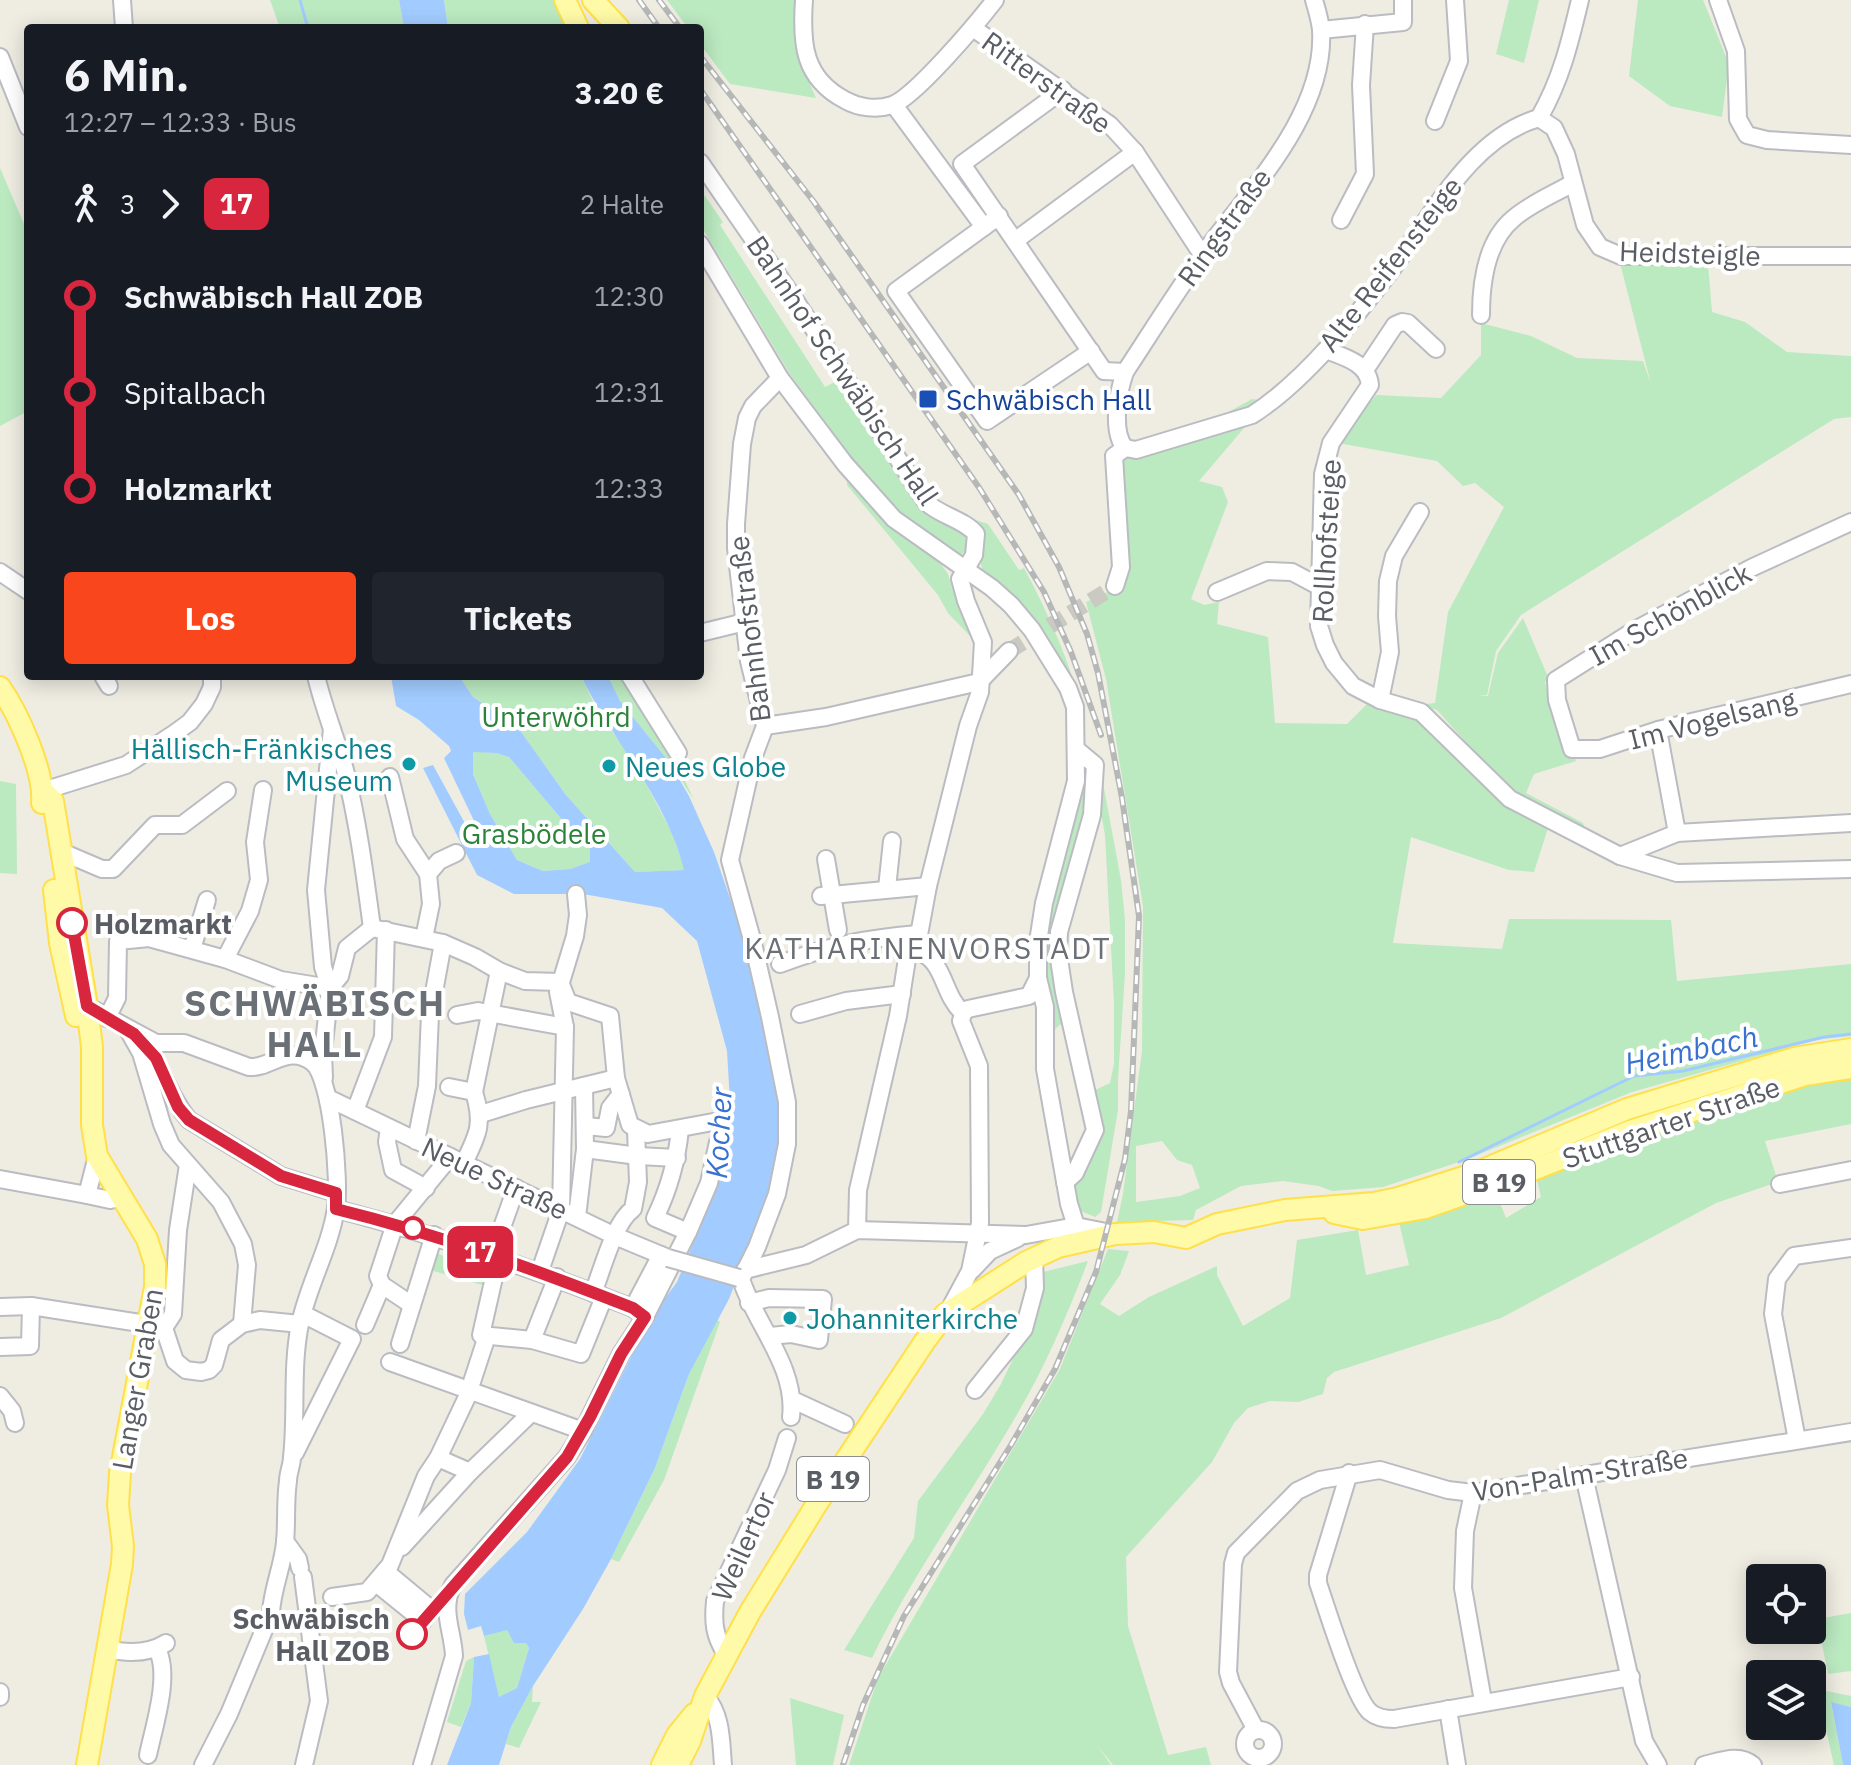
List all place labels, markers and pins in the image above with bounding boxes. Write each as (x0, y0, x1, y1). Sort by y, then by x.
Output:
place label: Schwäbisch Hall (946, 381, 1152, 418)
marker: Schwäbisch Hall (917, 388, 939, 410)
place label: Hällisch-Fränkisches Museum (131, 730, 393, 799)
place label: Neues Globe (625, 748, 786, 785)
marker: Hällisch-Fränkisches Museum (400, 755, 418, 773)
marker: Neues Globe (600, 757, 618, 775)
place label: Holzmarkt (94, 905, 232, 942)
marker: Holzmarkt (57, 908, 87, 938)
unlabelled marker (402, 1217, 424, 1239)
place label: Johanniterkirche (806, 1300, 1018, 1337)
marker: Johanniterkirche (781, 1309, 799, 1327)
place label: Schwäbisch Hall ZOB (232, 1600, 390, 1669)
marker: Schwäbisch Hall ZOB (397, 1619, 427, 1649)

